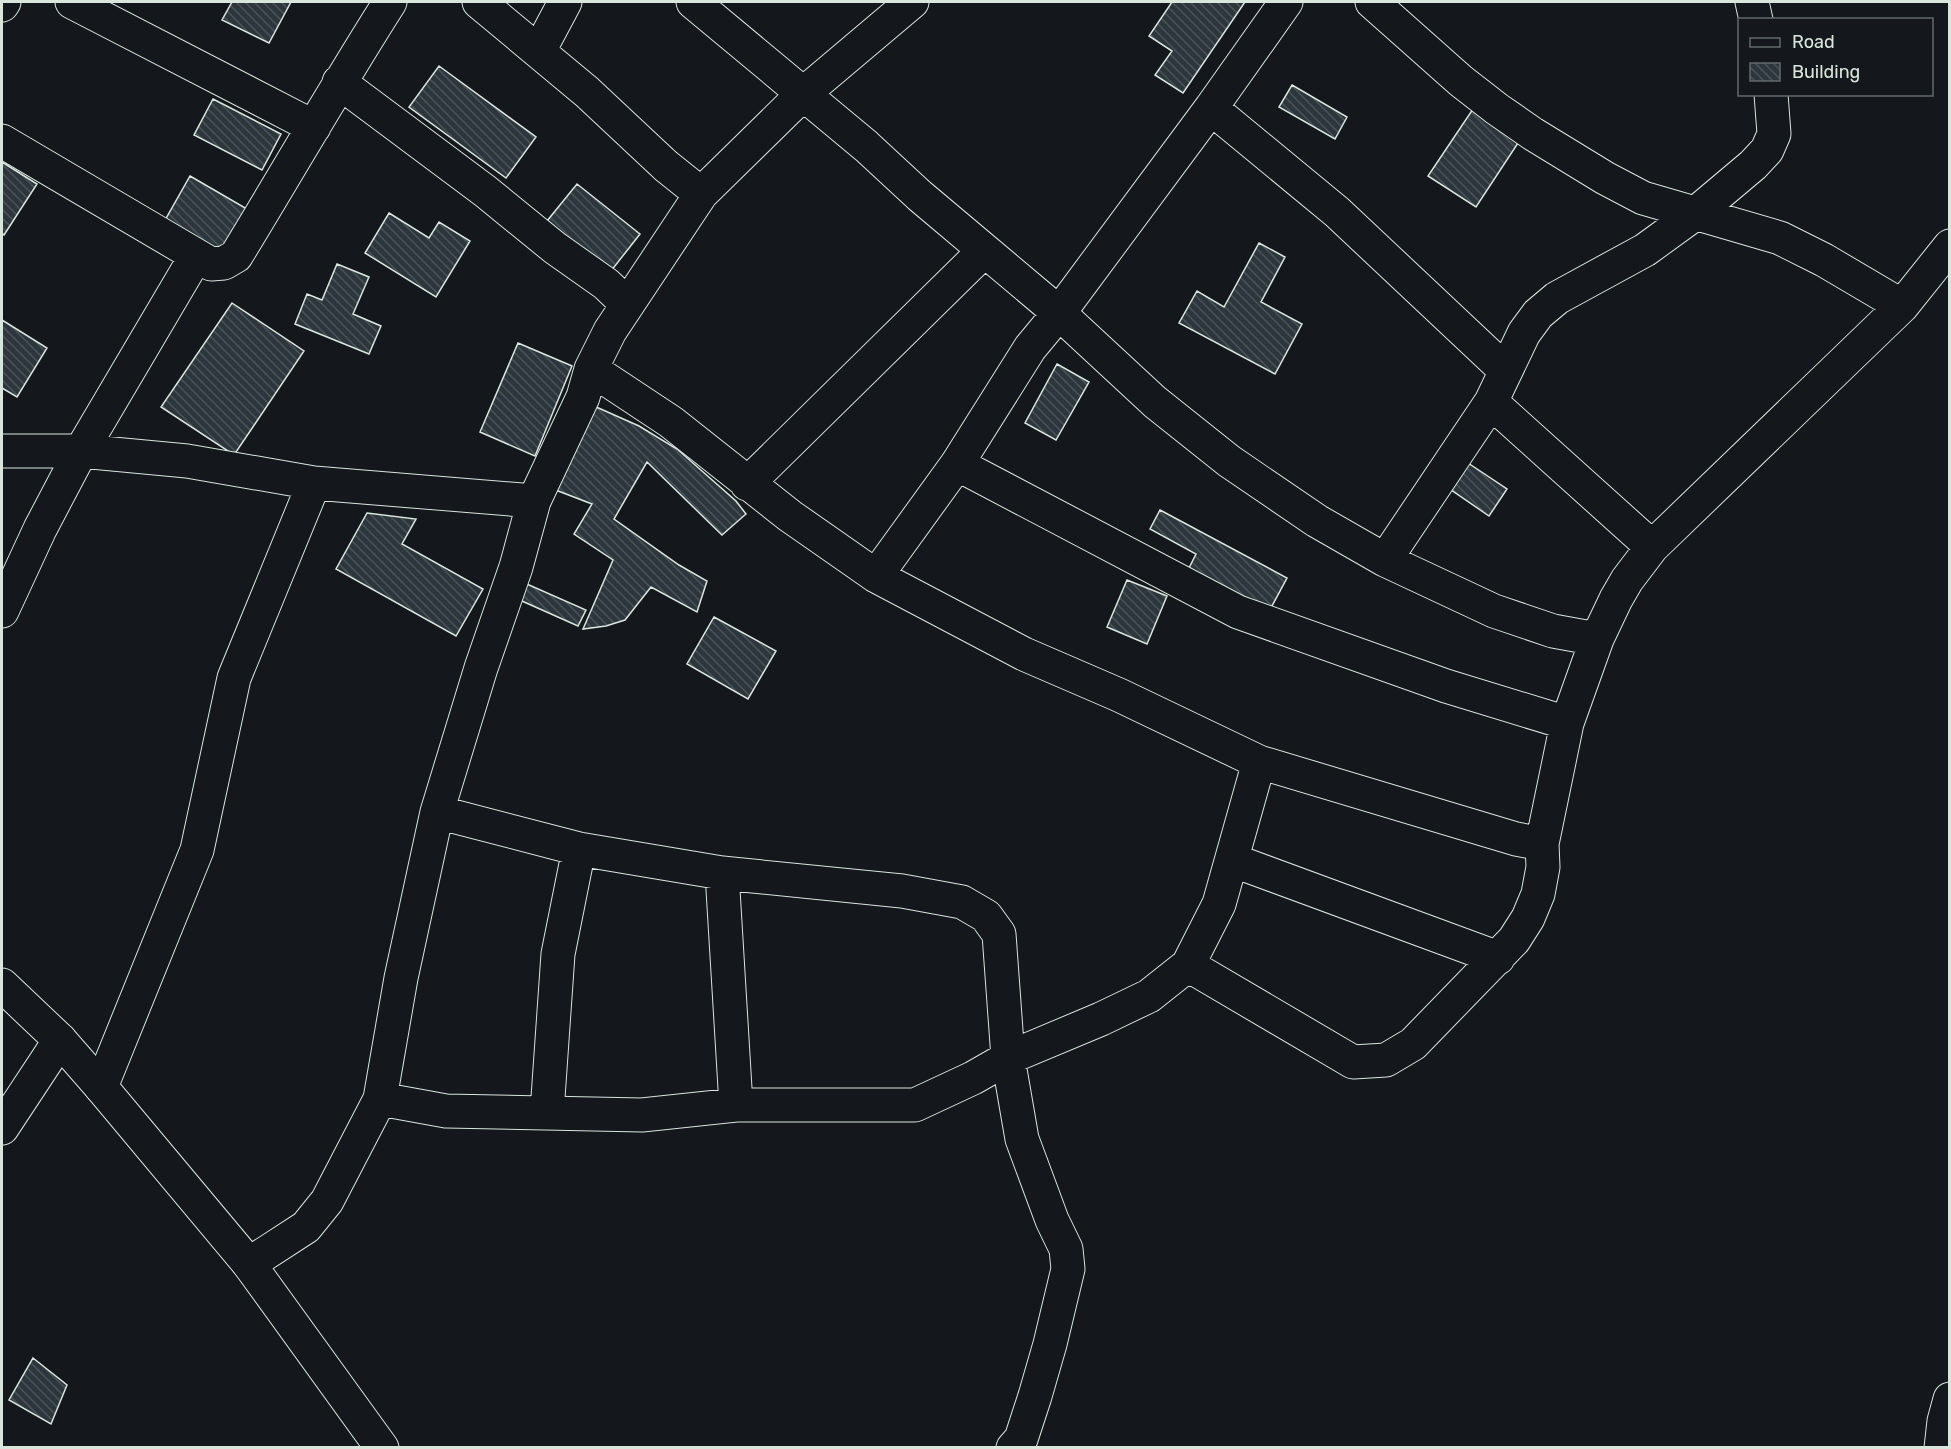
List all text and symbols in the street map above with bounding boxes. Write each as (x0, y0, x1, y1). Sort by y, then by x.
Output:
legend (1738, 18, 1933, 96)
text: Road (1792, 31, 1835, 53)
text: Building (1792, 61, 1860, 83)

